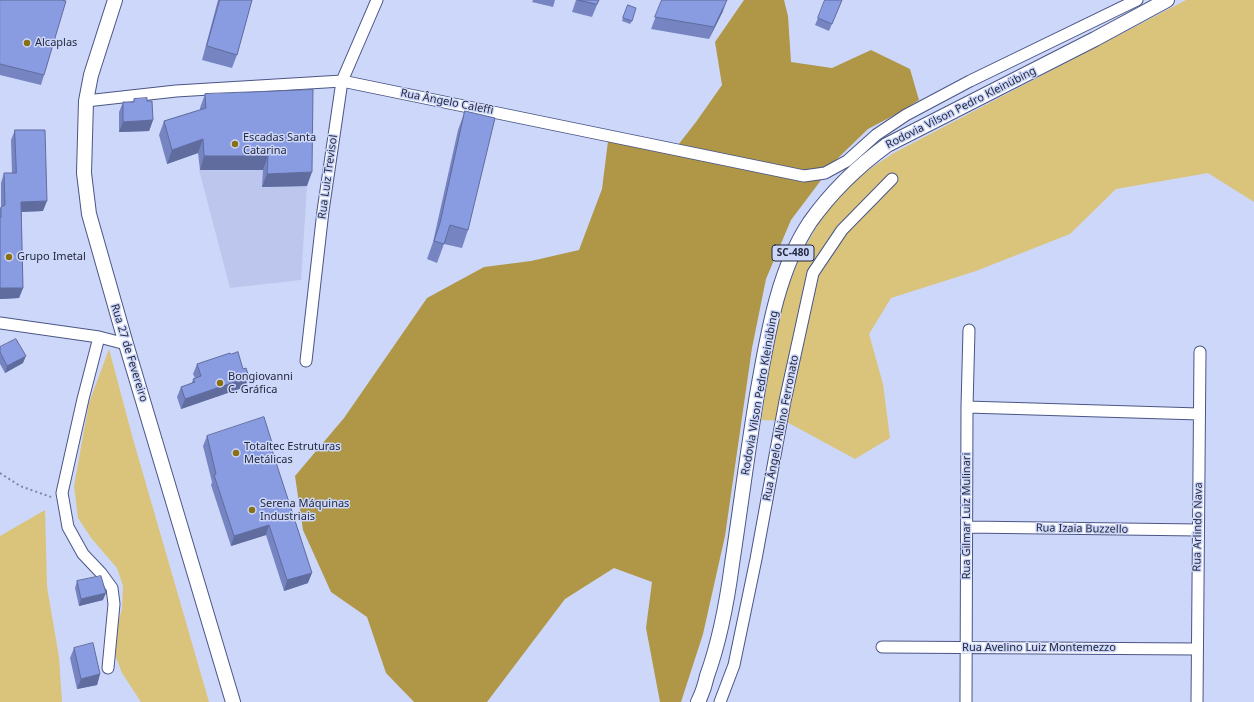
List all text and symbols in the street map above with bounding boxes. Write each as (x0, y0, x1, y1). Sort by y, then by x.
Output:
place label: Alcaplas (35, 36, 77, 50)
marker: Alcaplas (22, 38, 32, 48)
street label: Rodovia Vilson Pedro Kleinübing (884, 64, 1038, 152)
street label: Rua Ângelo Caleffi (399, 87, 495, 117)
place label: Escadas Santa Catarina (243, 131, 316, 157)
street label: Rua Luiz Trevisol (316, 134, 340, 220)
marker: Escadas Santa Catarina (230, 139, 240, 149)
road number: SC-480 (772, 245, 814, 261)
place label: Grupo Imetal (17, 250, 86, 264)
marker: Grupo Imetal (4, 252, 14, 262)
street label: Rua 27 de Fevereiro (108, 302, 150, 404)
street label: Rodovia Vilson Pedro Kleinübing (739, 310, 781, 476)
street label: Rua Ângelo Albino Ferronato (760, 354, 802, 502)
place label: Bongiovanni C. Gráfica (228, 370, 293, 396)
marker: Bongiovanni C. Gráfica (215, 378, 225, 388)
place label: Totaltec Estruturas Metálicas (244, 440, 341, 466)
marker: Totaltec Estruturas Metálicas (231, 448, 241, 458)
street label: Rua Gilmar Luiz Mulinari (960, 453, 974, 579)
street label: Rua Arlindo Nava (1191, 482, 1205, 572)
place label: Serena Máquinas Industriais (260, 497, 349, 523)
marker: Serena Máquinas Industriais (247, 505, 257, 515)
street label: Rua Izaia Buzzello (1036, 522, 1128, 536)
street label: Rua Avelino Luiz Montemezzo (962, 641, 1116, 655)

